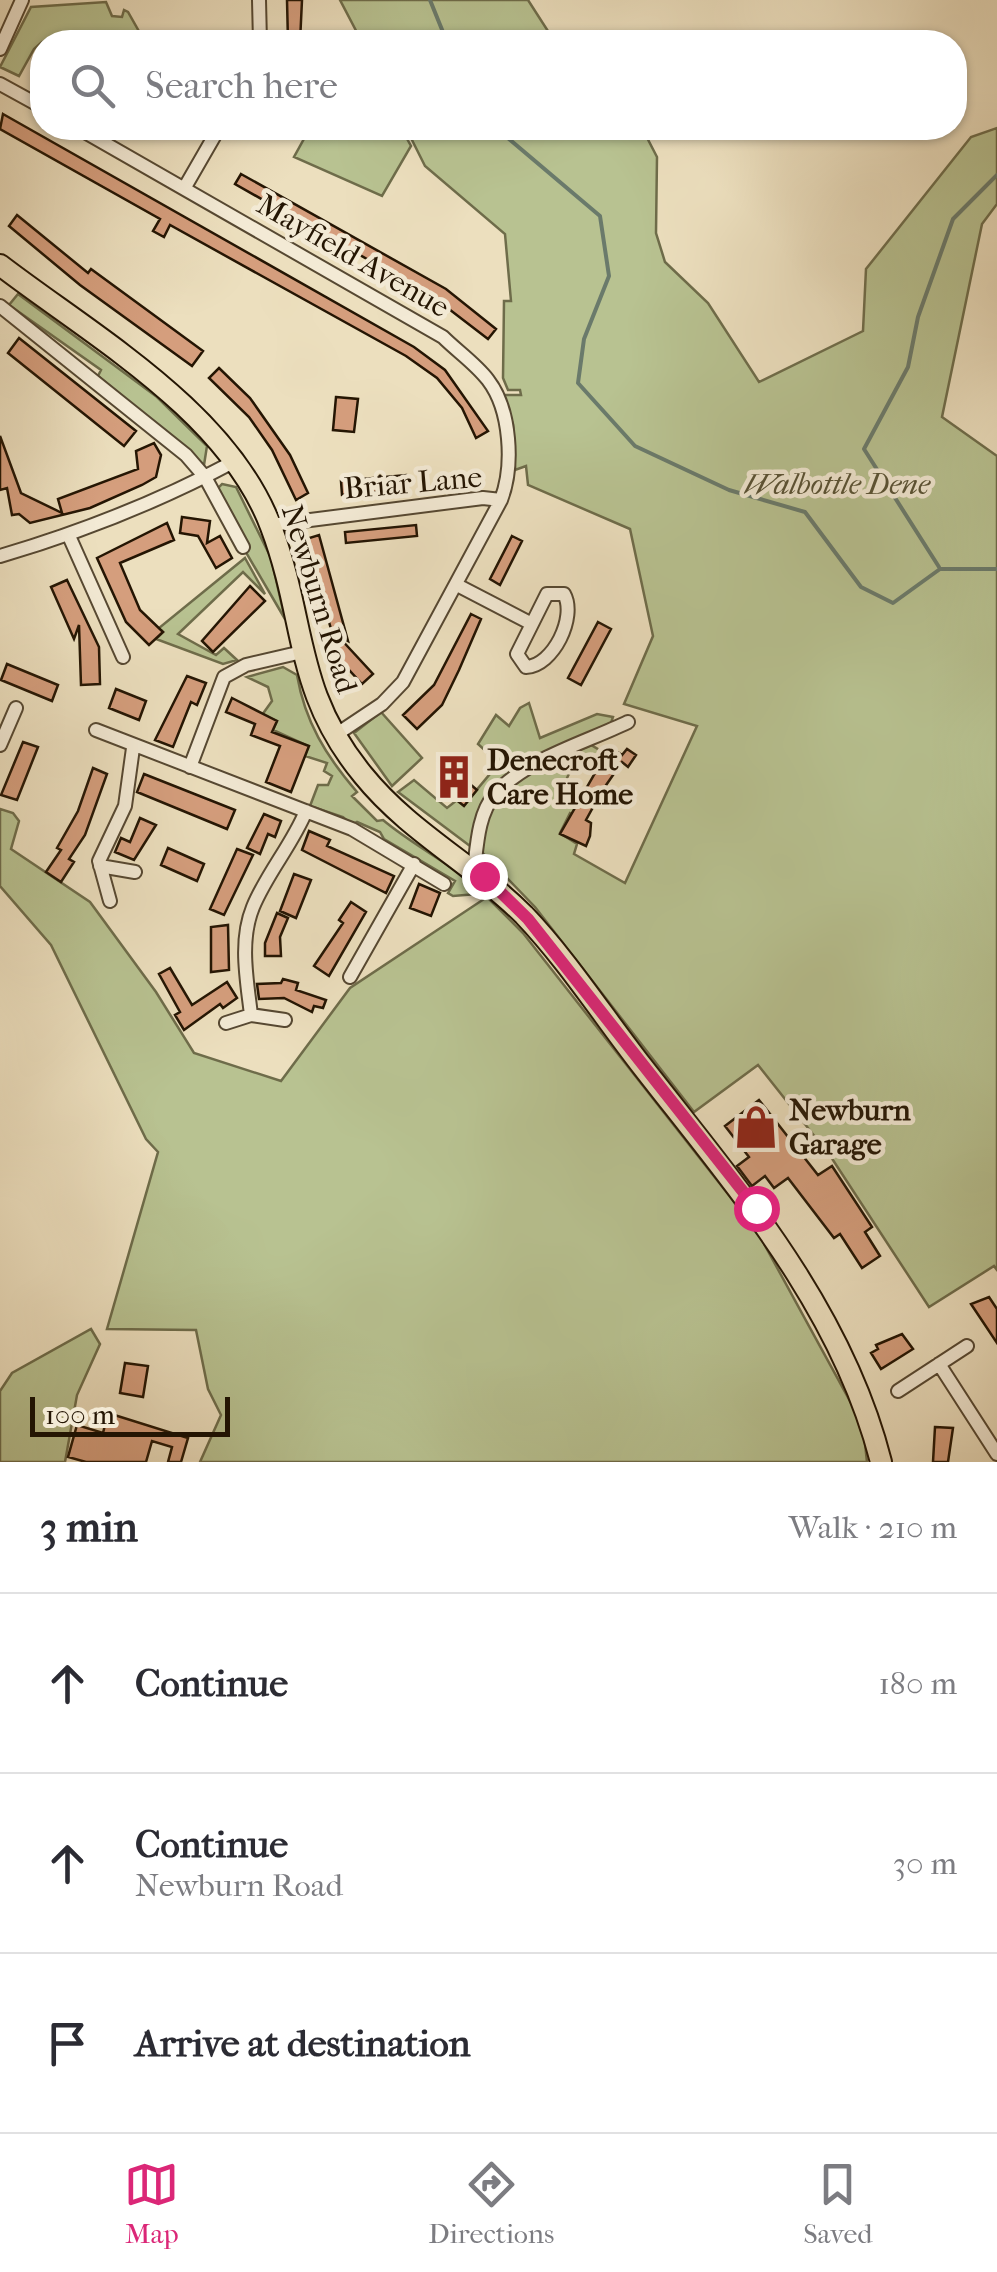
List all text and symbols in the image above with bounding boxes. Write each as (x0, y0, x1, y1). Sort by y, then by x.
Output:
search box (30, 30, 967, 140)
icon: search (65, 58, 120, 113)
text: Search here (145, 63, 338, 108)
street label: Mayfield Avenue (251, 187, 455, 325)
street label: Briar Lane (343, 460, 484, 506)
park label: Walbottle Dene (744, 467, 931, 502)
street label: Newburn Road (274, 501, 364, 698)
place label: Denecroft Care Home (487, 743, 633, 812)
building icon: Denecroft Care Home (430, 753, 478, 801)
route end (462, 854, 508, 900)
place label: Newburn Garage (789, 1093, 911, 1162)
shop icon: Newburn Garage (732, 1103, 780, 1151)
route start (734, 1186, 780, 1232)
scale bar (30, 1392, 230, 1436)
text: 100 m (45, 1398, 115, 1431)
text: 3 min (40, 1503, 138, 1552)
text: Walk · 210 m (789, 1509, 957, 1546)
icon: ahead (40, 1656, 95, 1711)
text: Continue (135, 1661, 288, 1706)
text: 180 m (878, 1665, 957, 1702)
text: Continue (135, 1822, 288, 1867)
icon: ahead (40, 1836, 95, 1891)
text: 30 m (893, 1845, 957, 1882)
text: Newburn Road (135, 1867, 343, 1904)
icon: arrive (40, 2016, 95, 2071)
text: Arrive at destination (135, 2021, 471, 2066)
tab: Map (124, 2157, 179, 2250)
tab: Directions (428, 2157, 554, 2250)
tab: Saved (803, 2157, 873, 2250)

